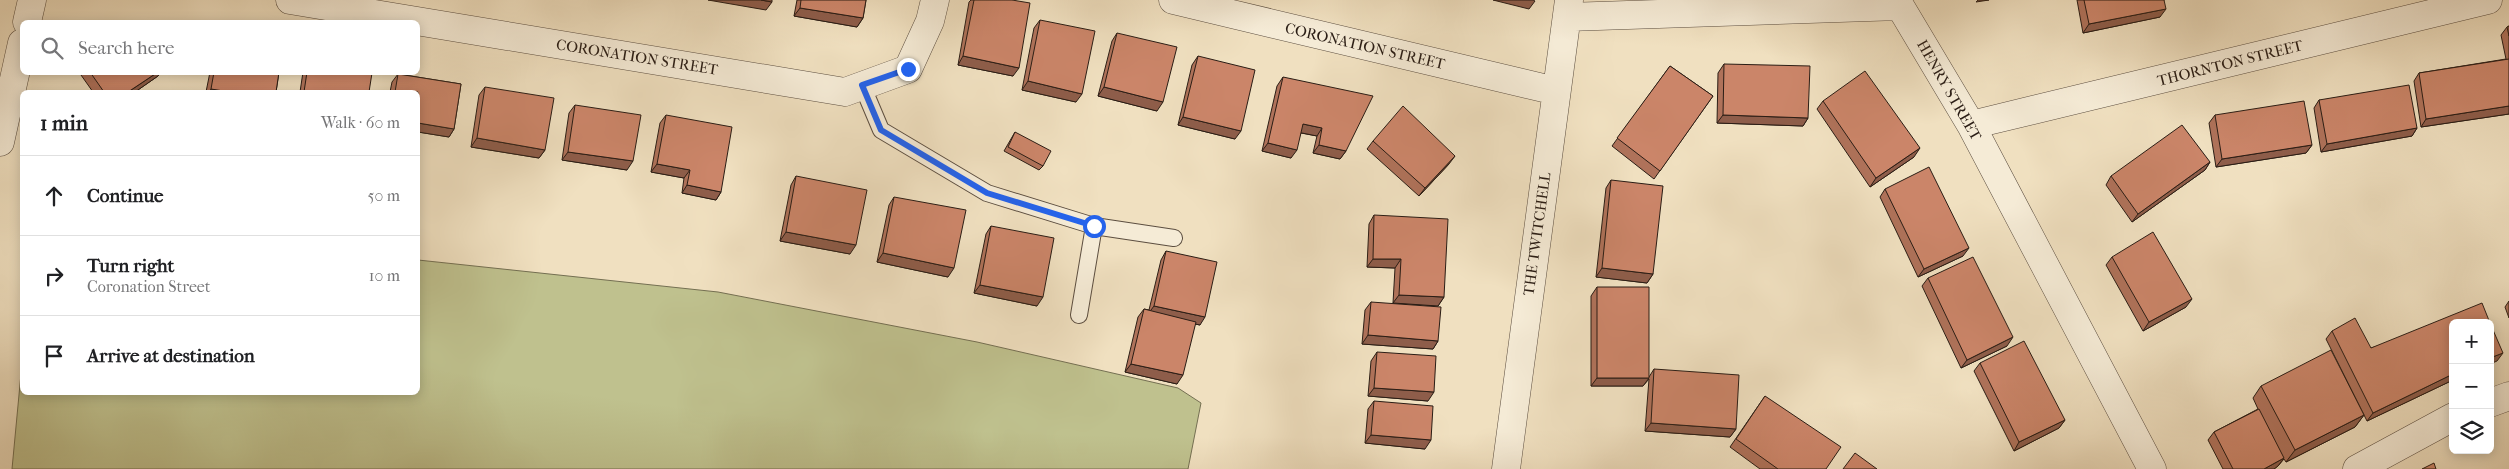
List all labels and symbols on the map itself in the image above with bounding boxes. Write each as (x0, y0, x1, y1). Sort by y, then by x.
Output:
street label: CORONATION STREET (1283, 19, 1448, 73)
street label: CORONATION STREET (555, 35, 720, 79)
street label: THORNTON STREET (2155, 36, 2305, 90)
street label: HENRY STREET (1913, 37, 1985, 144)
route end (897, 58, 920, 81)
street label: THE TWITCHELL (1519, 171, 1555, 297)
route start (1083, 215, 1106, 238)

